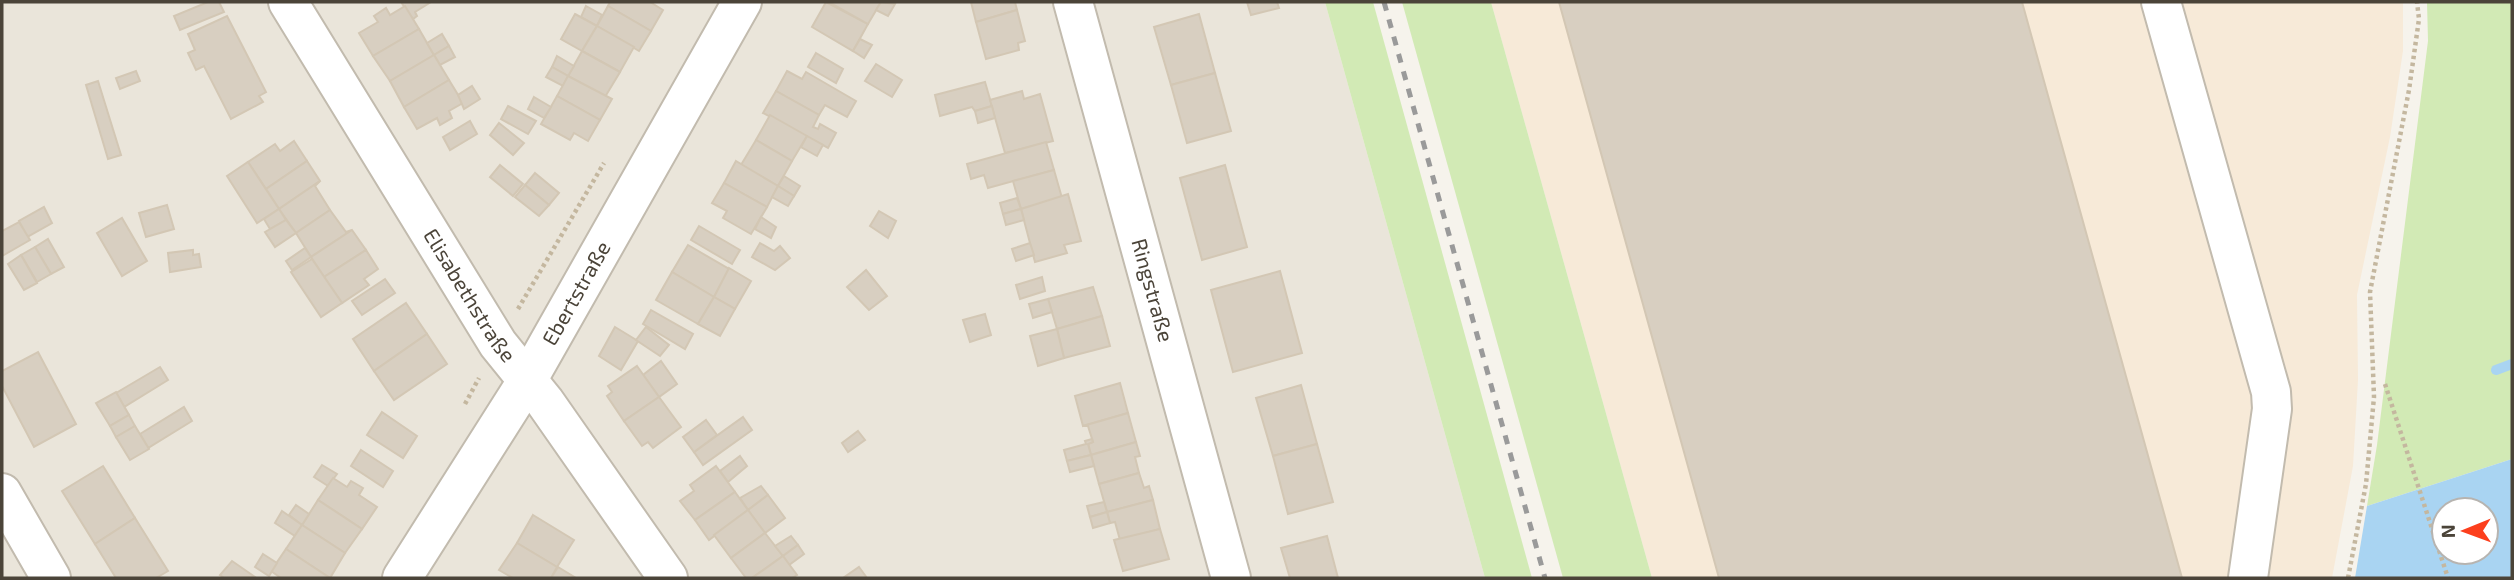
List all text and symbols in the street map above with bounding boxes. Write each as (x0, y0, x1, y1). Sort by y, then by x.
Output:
street label: Elisabethstraße (419, 223, 522, 367)
street label: Ringstraße (1127, 235, 1180, 344)
street label: Ebertstraße (536, 236, 615, 349)
north arrow (2430, 496, 2500, 566)
text: N (2436, 524, 2459, 538)

